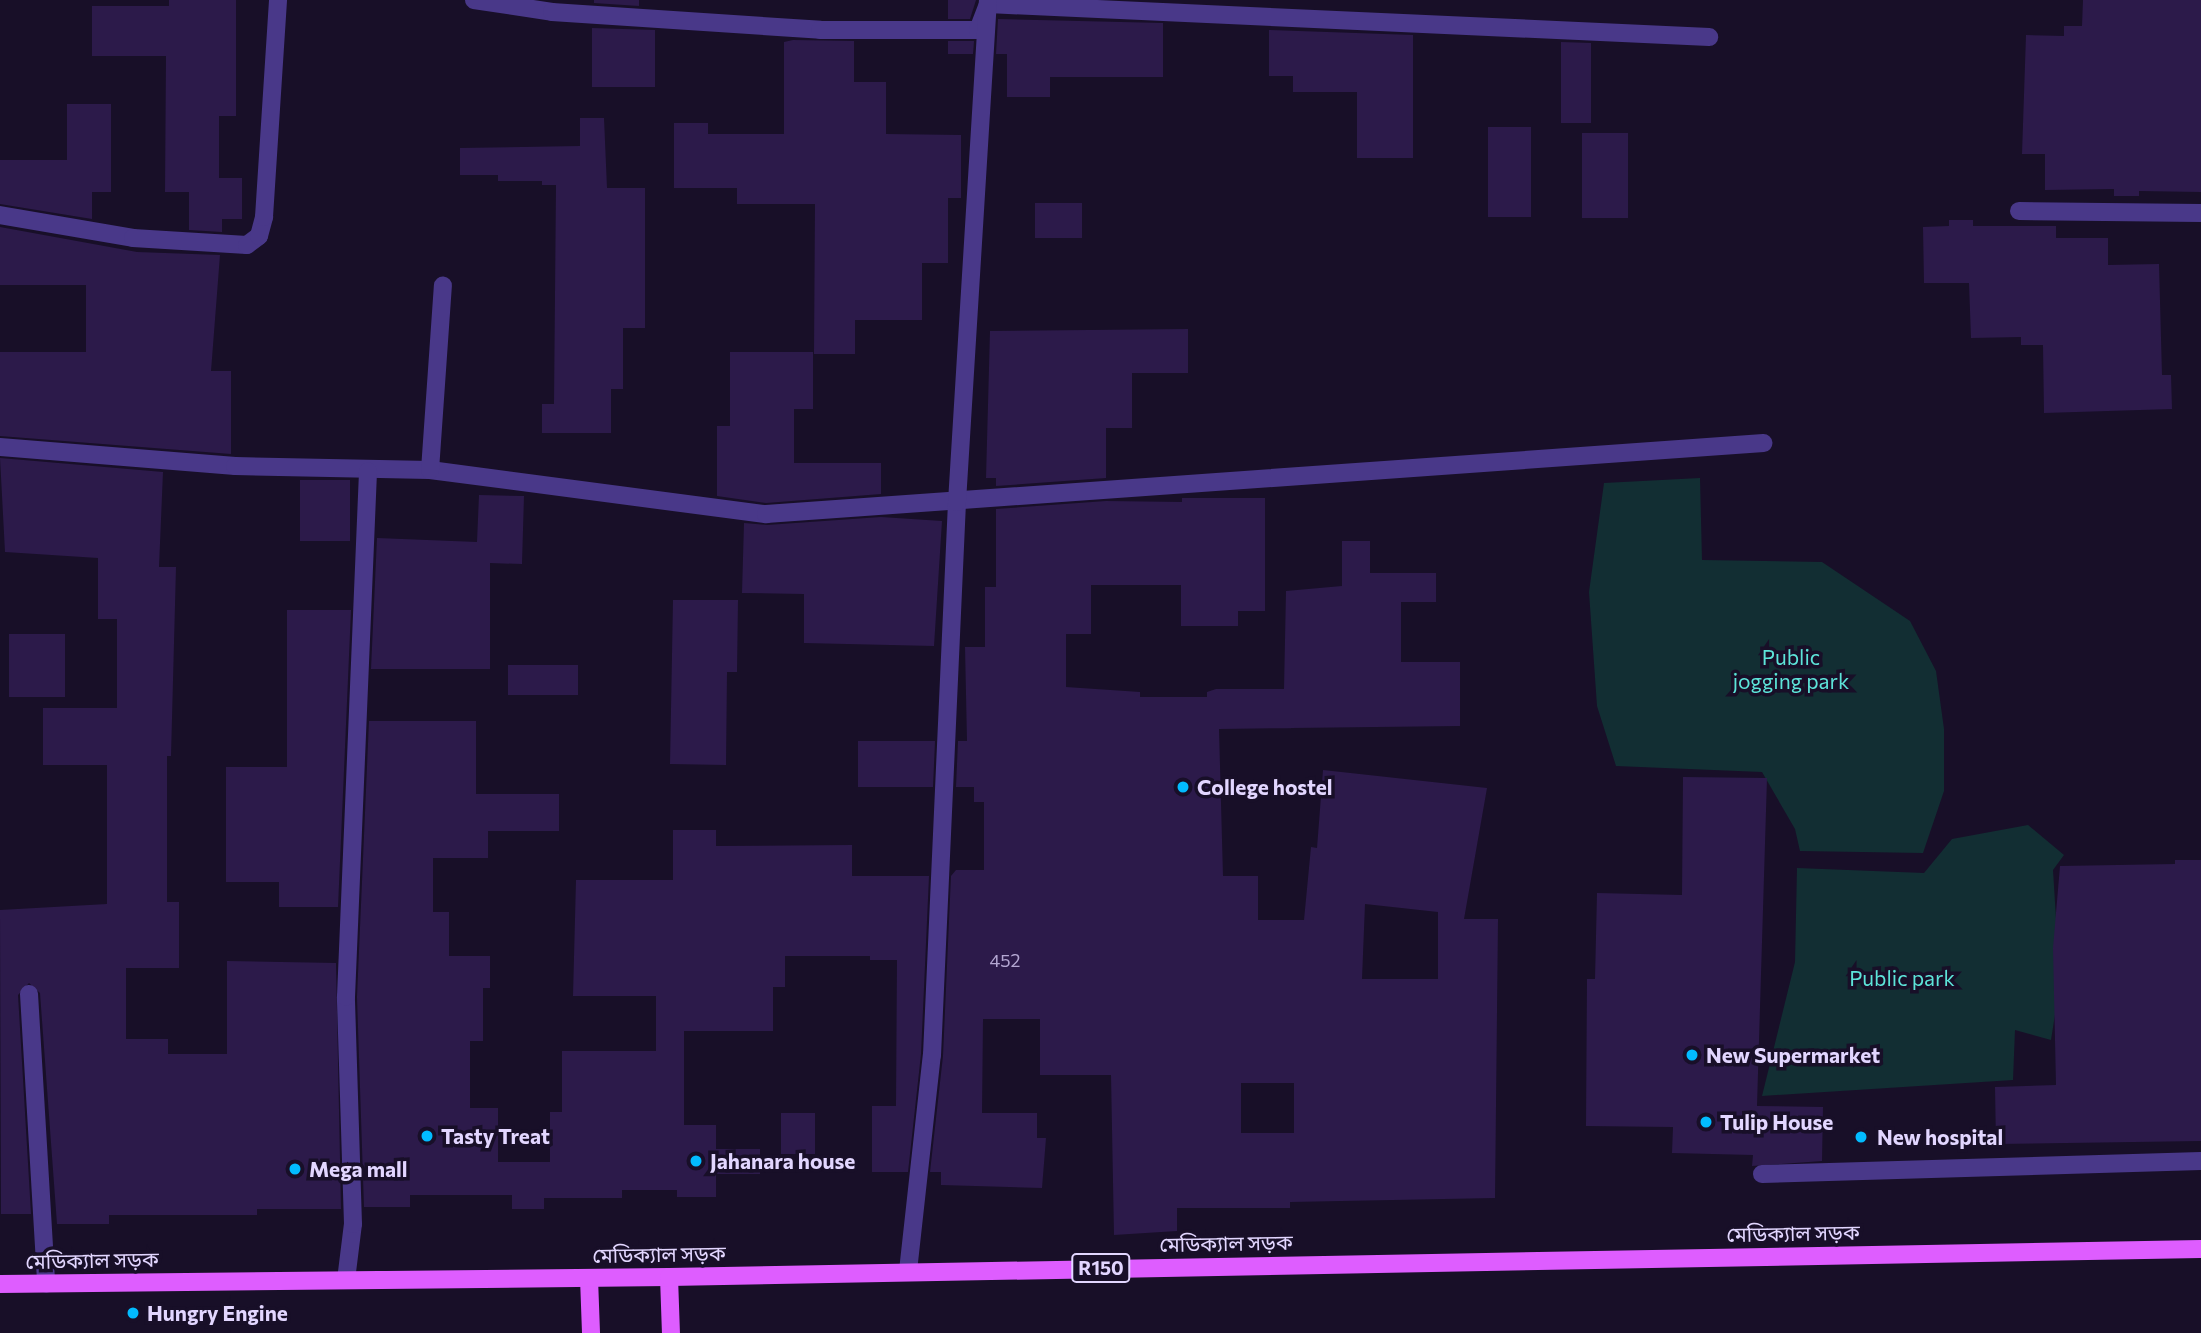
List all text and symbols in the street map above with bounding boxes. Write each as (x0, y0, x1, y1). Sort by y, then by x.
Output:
park label: Public jogging park (1733, 644, 1849, 694)
place label: College hostel (1197, 774, 1333, 800)
marker: College hostel (1175, 779, 1191, 795)
house number: 452 (989, 949, 1021, 971)
park label: Public park (1849, 965, 1955, 991)
place label: New Supermarket (1706, 1042, 1880, 1068)
marker: New Supermarket (1684, 1047, 1700, 1063)
place label: Tulip House (1720, 1109, 1833, 1135)
marker: Tulip House (1698, 1114, 1714, 1130)
place label: Tasty Treat (441, 1123, 550, 1149)
place label: New hospital (1877, 1124, 2003, 1150)
marker: New hospital (1851, 1127, 1871, 1147)
marker: Tasty Treat (419, 1128, 435, 1144)
place label: Jahanara house (710, 1148, 855, 1174)
marker: Jahanara house (688, 1153, 704, 1169)
place label: Mega mall (309, 1156, 408, 1182)
marker: Mega mall (287, 1161, 303, 1177)
street label: মেডিক্যাল সড়ক (1726, 1219, 1860, 1247)
street label: মেডিক্যাল সড়ক (1159, 1229, 1293, 1257)
street label: মেডিক্যাল সড়ক (592, 1240, 726, 1268)
street label: মেডিক্যাল সড়ক (25, 1246, 159, 1274)
road number: R150 (1071, 1252, 1131, 1284)
place label: Hungry Engine (147, 1300, 288, 1326)
marker: Hungry Engine (125, 1305, 141, 1321)

